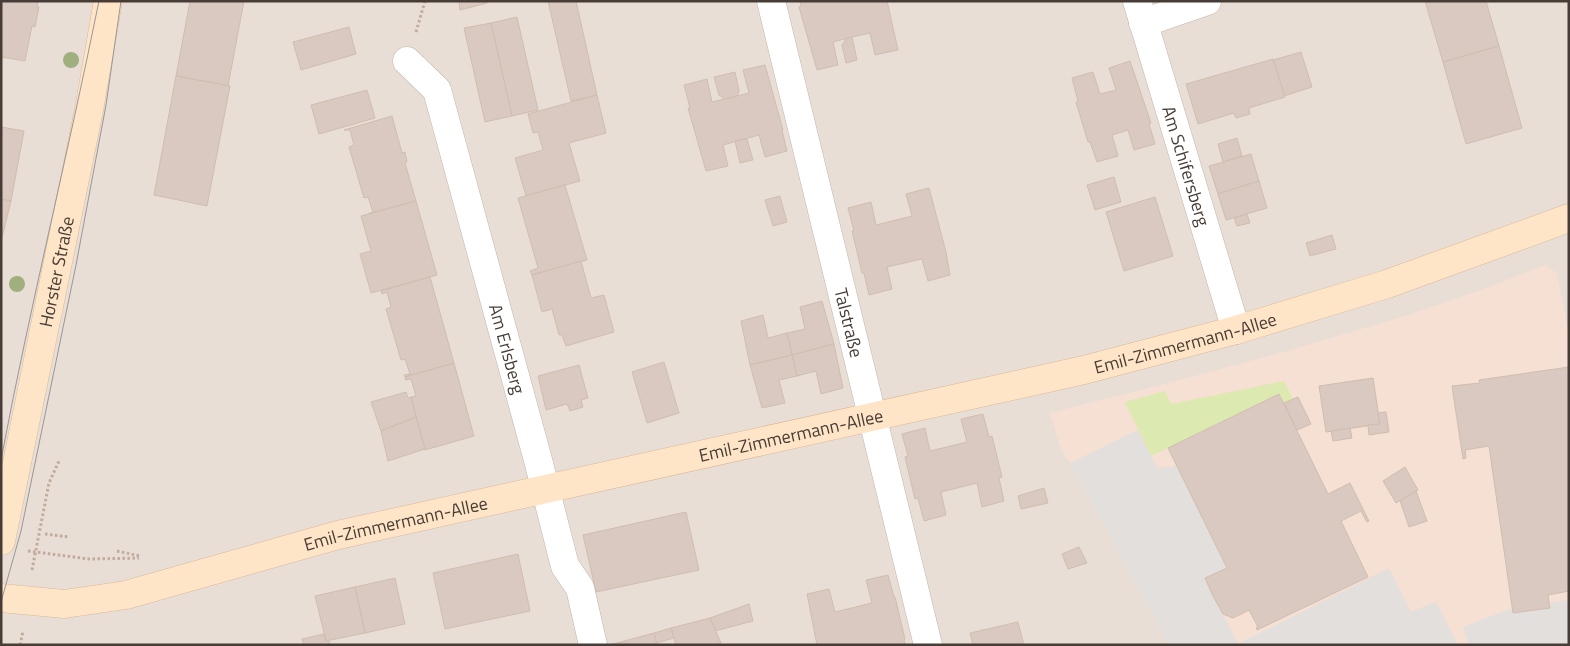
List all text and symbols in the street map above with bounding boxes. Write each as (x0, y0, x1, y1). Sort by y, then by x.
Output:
street label: Am Schifersberg (1156, 102, 1217, 229)
street label: Horster Straße (32, 214, 80, 329)
street label: Talstraße (828, 285, 871, 360)
street label: Am Erlsberg (482, 301, 533, 397)
street label: Emil-Zimmermann-Allee (1091, 305, 1280, 380)
street label: Emil-Zimmermann-Allee (696, 401, 886, 468)
street label: Emil-Zimmermann-Allee (300, 489, 490, 558)

